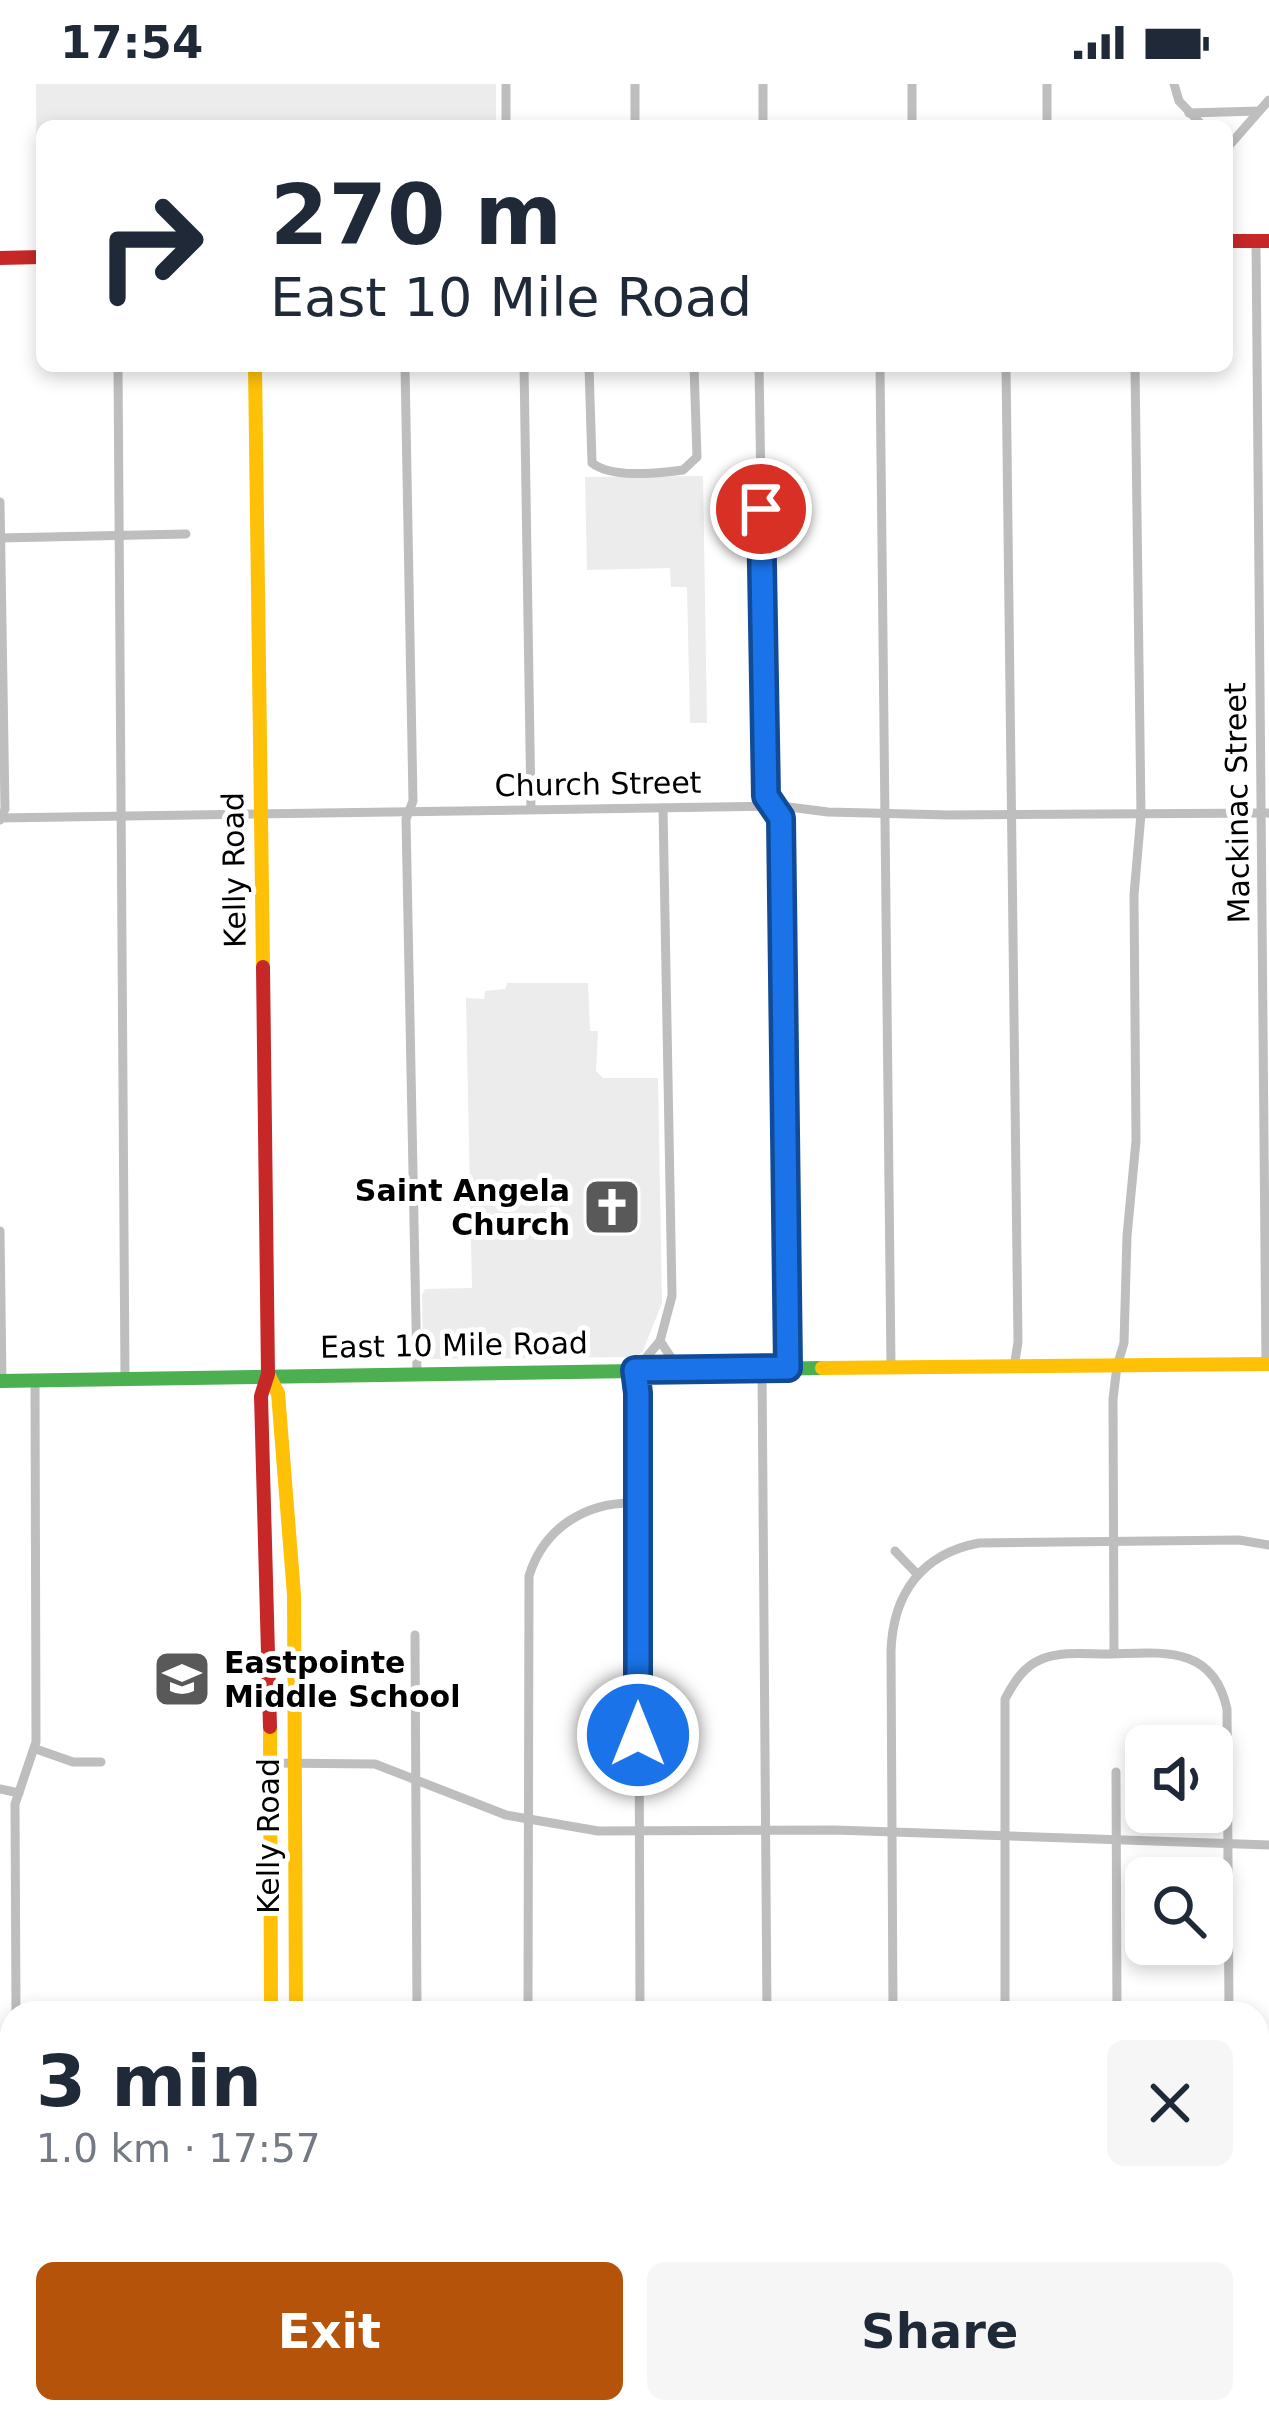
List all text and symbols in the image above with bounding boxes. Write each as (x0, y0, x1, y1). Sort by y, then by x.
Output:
text: 17:54 (60, 16, 203, 69)
text: 270 m (270, 166, 562, 264)
icon: right (72, 168, 228, 324)
text: East 10 Mile Road (270, 266, 752, 329)
pin (710, 458, 812, 560)
icon: arrive (728, 476, 794, 542)
street label: Mackinac Street (1217, 682, 1257, 924)
street label: Church Street (494, 765, 702, 803)
street label: Kelly Road (215, 792, 253, 948)
place label: Saint Angela Church (355, 1173, 570, 1242)
church icon: Saint Angela Church (581, 1176, 643, 1238)
street label: East 10 Mile Road (320, 1325, 588, 1365)
place label: Eastpointe Middle School (224, 1645, 460, 1714)
school or university icon: Eastpointe Middle School (151, 1648, 213, 1710)
position arrow (575, 1672, 701, 1798)
map controls (1125, 1725, 1233, 1965)
button: sound (1125, 1725, 1233, 1833)
street label: Kelly Road (251, 1758, 286, 1914)
button: search (1125, 1857, 1233, 1965)
text: 3 min (36, 2039, 262, 2123)
button: close (1107, 2040, 1233, 2166)
text: 1.0 km · 17:57 (36, 2126, 321, 2171)
button: Exit (36, 2262, 623, 2400)
button: Share (647, 2262, 1233, 2400)

